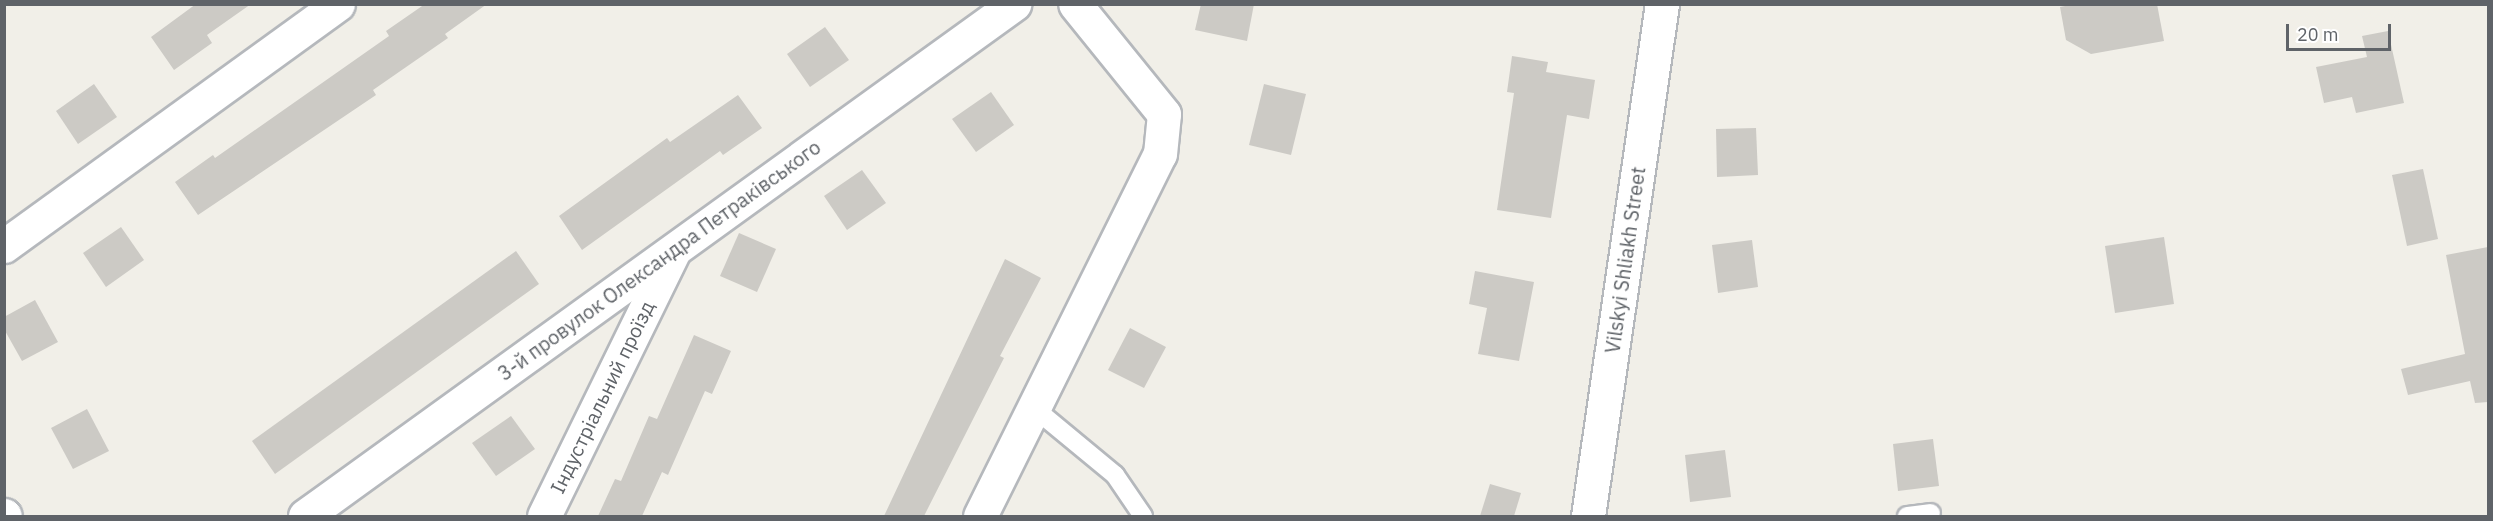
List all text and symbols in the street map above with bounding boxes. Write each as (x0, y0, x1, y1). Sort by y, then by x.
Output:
scale bar (2289, 12, 2394, 50)
text: 20 m (2297, 23, 2339, 46)
street label: 3-й провулок Олександра Петраківського (493, 135, 825, 385)
street label: Vilskyi Shliakh Street (1600, 165, 1650, 355)
street label: Індустріальний проїзд (545, 297, 659, 497)

